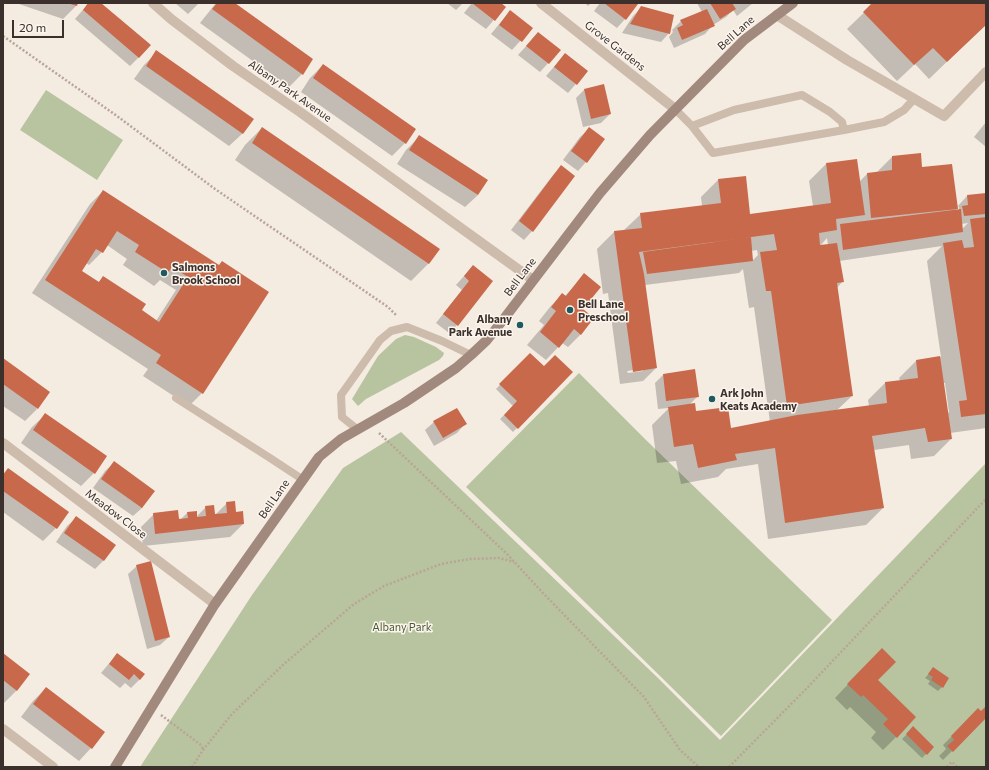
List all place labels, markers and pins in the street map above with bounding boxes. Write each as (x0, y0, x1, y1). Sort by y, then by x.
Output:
place label: Salmons Brook School (172, 260, 240, 286)
marker: Salmons Brook School (159, 268, 169, 278)
place label: Bell Lane Preschool (578, 297, 628, 323)
marker: Bell Lane Preschool (565, 305, 575, 315)
place label: Albany Park Avenue (449, 312, 512, 338)
marker: Albany Park Avenue (515, 320, 525, 330)
place label: Ark John Keats Academy (720, 386, 797, 412)
marker: Ark John Keats Academy (707, 394, 717, 404)

